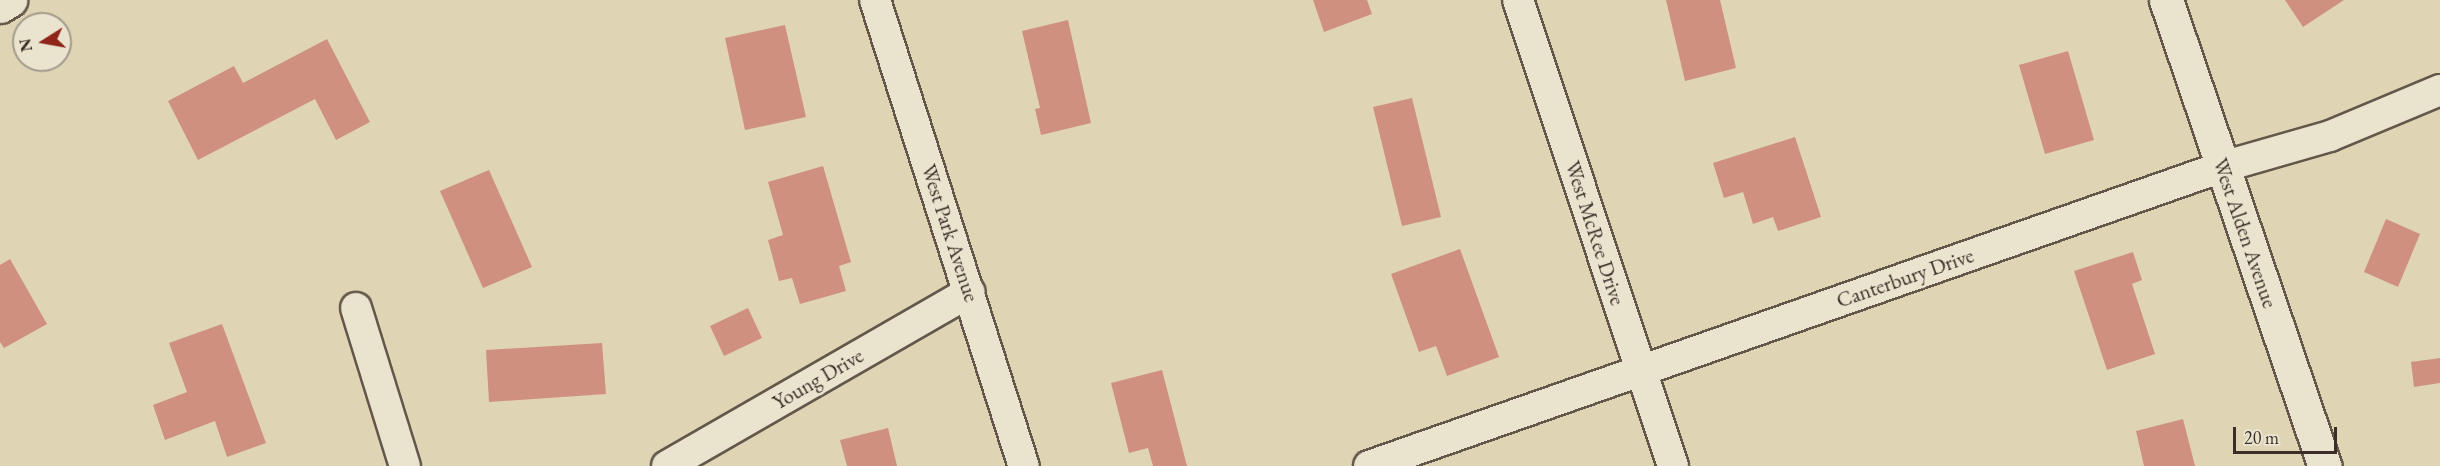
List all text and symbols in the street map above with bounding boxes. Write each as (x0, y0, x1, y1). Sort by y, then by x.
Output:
north arrow (12, 12, 72, 72)
text: N (14, 37, 37, 54)
street label: West Alden Avenue (2208, 155, 2282, 311)
street label: West McRee Drive (1560, 158, 1630, 308)
street label: West Park Avenue (916, 161, 984, 305)
street label: Canterbury Drive (1833, 243, 1977, 313)
street label: Young Drive (768, 343, 868, 415)
scale bar (2236, 415, 2340, 453)
text: 20 m (2244, 426, 2279, 449)

